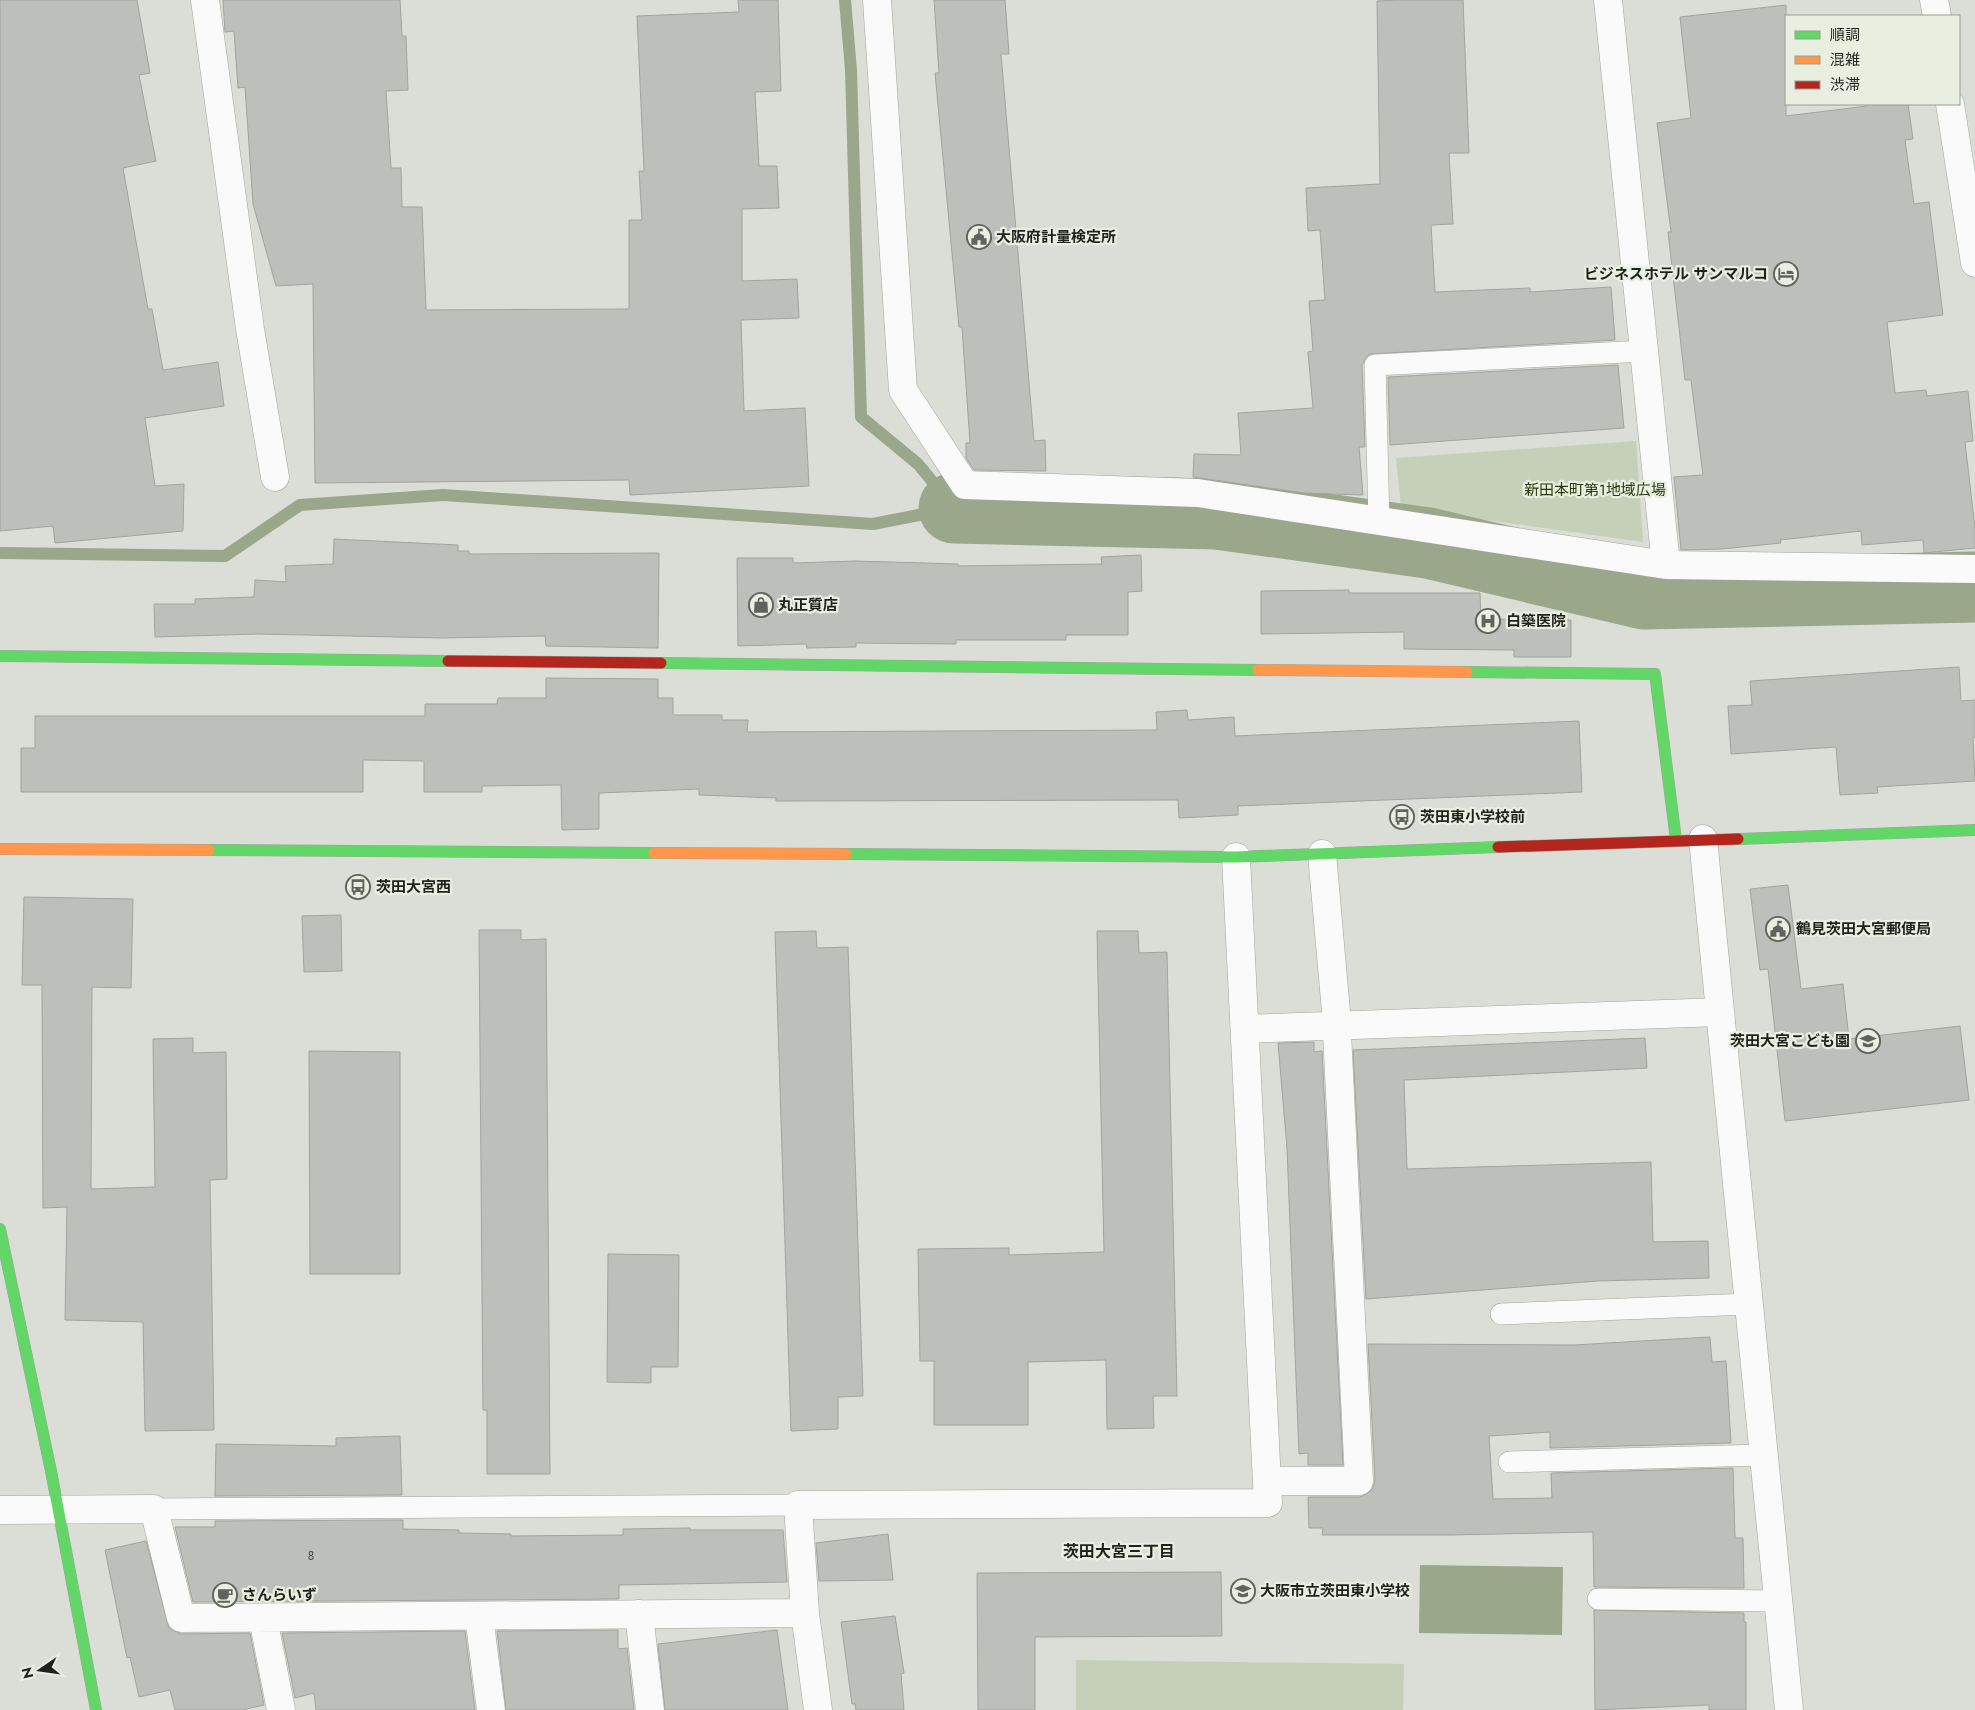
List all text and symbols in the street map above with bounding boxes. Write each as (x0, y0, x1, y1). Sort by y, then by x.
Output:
legend (1785, 15, 1960, 105)
text: 順調 (1830, 24, 1860, 46)
text: 混雑 (1830, 49, 1860, 71)
text: 渋滞 (1830, 74, 1860, 96)
public building icon: 大阪府計量検定所 (966, 224, 992, 250)
place label: 大阪府計量検定所 (996, 226, 1116, 248)
hotel icon: ビジネスホテル サンマルコ (1773, 261, 1799, 287)
place label: ビジネスホテル サンマルコ (1584, 263, 1768, 285)
park label: 新田本町第1地域広場 (1524, 479, 1666, 501)
shop icon: 丸正質店 (748, 592, 774, 618)
place label: 丸正質店 (778, 594, 838, 616)
hospital icon: 白築医院 (1475, 608, 1501, 634)
place label: 白築医院 (1506, 610, 1566, 632)
bus stop icon: 茨田東小学校前 (1389, 804, 1415, 830)
place label: 茨田東小学校前 (1420, 806, 1525, 828)
bus stop icon: 茨田大宮西 (345, 874, 371, 900)
place label: 茨田大宮西 (376, 876, 451, 898)
public building icon: 鶴見茨田大宮郵便局 (1765, 916, 1791, 942)
place label: 鶴見茨田大宮郵便局 (1796, 918, 1931, 940)
school or university icon: 茨田大宮こども園 (1855, 1028, 1881, 1054)
place label: 茨田大宮こども園 (1730, 1030, 1850, 1052)
district label: 茨田大宮三丁目 (1063, 1540, 1175, 1563)
house number: 8 (308, 1547, 314, 1565)
school or university icon: 大阪市立茨田東小学校 (1230, 1578, 1256, 1604)
place label: 大阪市立茨田東小学校 (1260, 1580, 1410, 1602)
cafe icon: さんらいず (212, 1582, 238, 1608)
place label: さんらいず (242, 1584, 317, 1606)
north arrow (15, 1645, 65, 1695)
text: N (16, 1665, 38, 1681)

